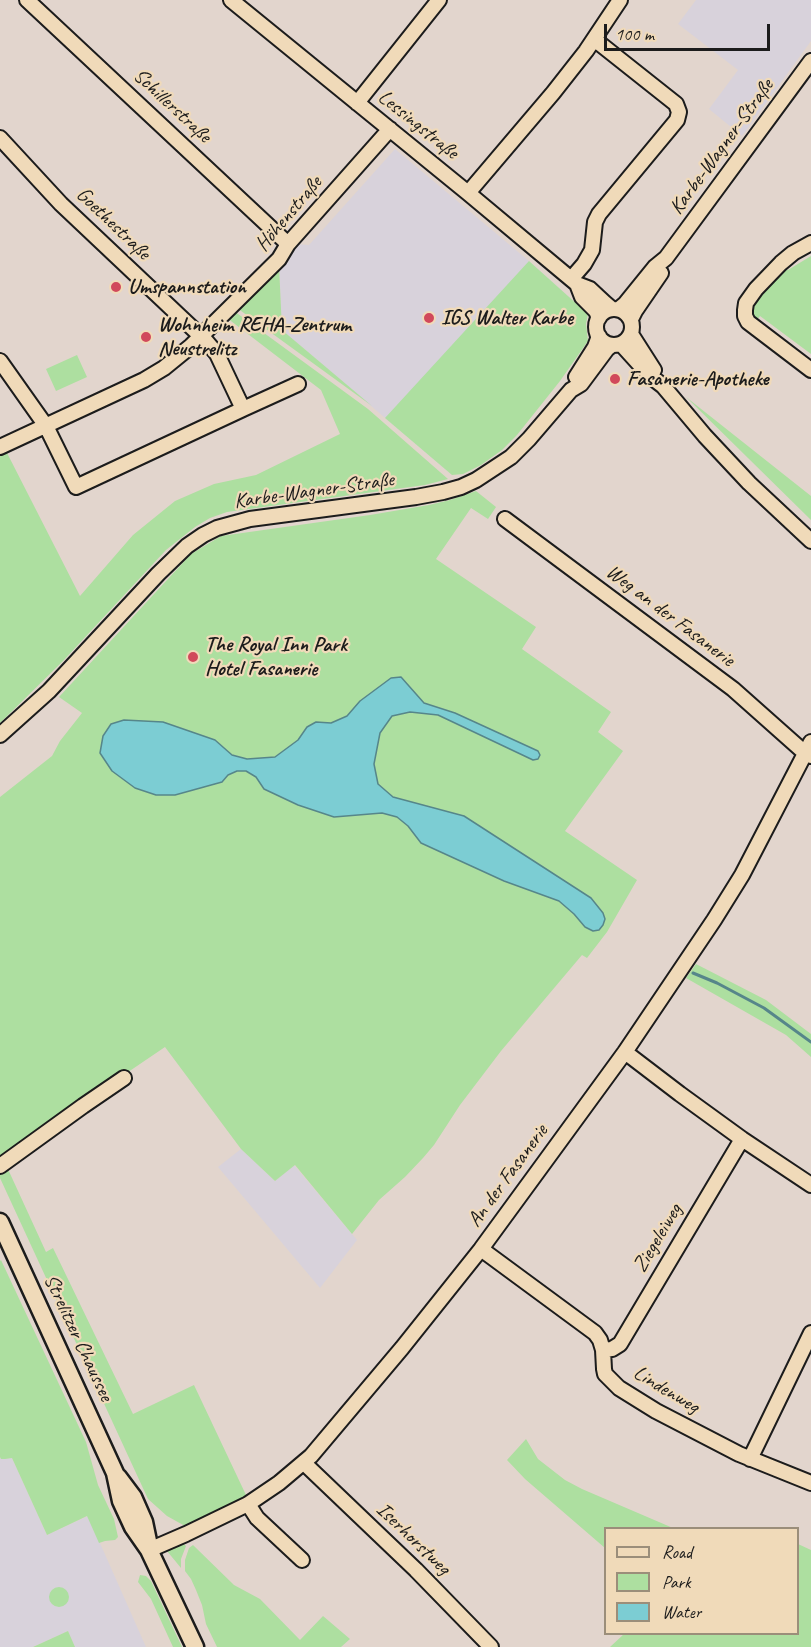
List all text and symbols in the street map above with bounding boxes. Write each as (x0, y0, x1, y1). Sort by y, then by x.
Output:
scale bar (607, 12, 774, 50)
text: 100 m (615, 23, 654, 45)
street label: Schillerstraße (128, 63, 216, 149)
street label: Karbe-Wagner-Straße (664, 74, 780, 220)
street label: Lessingstraße (373, 85, 463, 165)
street label: Höhenstraße (250, 171, 328, 257)
street label: Goethestraße (71, 182, 155, 266)
place label: Umspannstation (128, 274, 246, 300)
marker: Umspannstation (109, 280, 123, 294)
place label: IGS Walter Karbe (441, 305, 573, 331)
marker: IGS Walter Karbe (422, 311, 436, 325)
place label: Wohnheim REHA-Zentrum Neustrelitz (158, 312, 351, 362)
marker: Wohnheim REHA-Zentrum Neustrelitz (139, 330, 153, 344)
place label: Fasanerie-Apotheke (627, 366, 768, 392)
marker: Fasanerie-Apotheke (608, 372, 622, 386)
street label: Karbe-Wagner-Straße (232, 467, 396, 515)
street label: Weg an der Fasanerie (601, 559, 739, 673)
place label: The Royal Inn Park Hotel Fasanerie (205, 632, 347, 682)
marker: The Royal Inn Park Hotel Fasanerie (186, 650, 200, 664)
street label: An der Fasanerie (462, 1120, 554, 1232)
street label: Ziegeleiweg (628, 1199, 688, 1277)
street label: Strelitzer Chaussee (38, 1271, 118, 1405)
street label: Lindenweg (629, 1361, 703, 1419)
street label: Iserhorstweg (371, 1497, 455, 1581)
legend (604, 1527, 799, 1635)
text: Road (662, 1541, 692, 1563)
text: Park (662, 1571, 691, 1593)
text: Water (662, 1601, 701, 1623)

